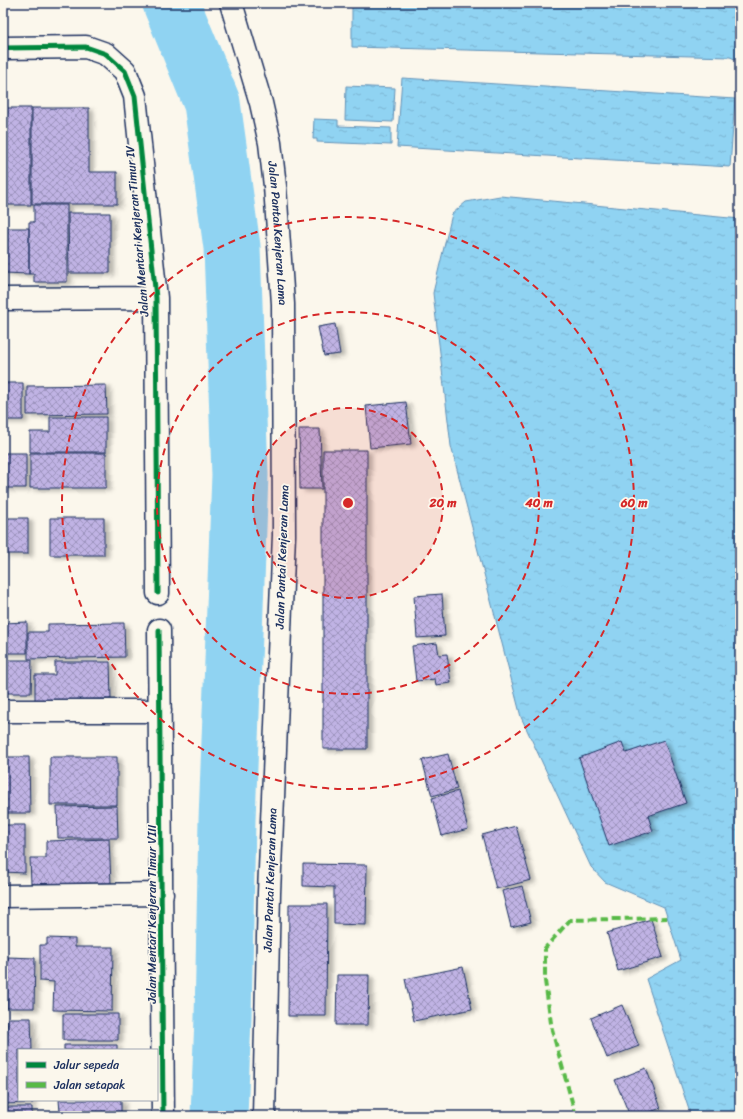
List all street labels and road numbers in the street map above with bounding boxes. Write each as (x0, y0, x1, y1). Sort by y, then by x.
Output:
street label: Jalan Mentari Kenjeran Timur IV (118, 144, 156, 318)
street label: Jalan Pantai Kenjeran Lama (261, 159, 294, 306)
street label: Jalan Pantai Kenjeran Lama (268, 484, 296, 631)
street label: Jalan Pantai Kenjeran Lama (256, 807, 284, 954)
street label: Jalan Mentari Kenjeran Timur VIII (141, 824, 163, 1005)

